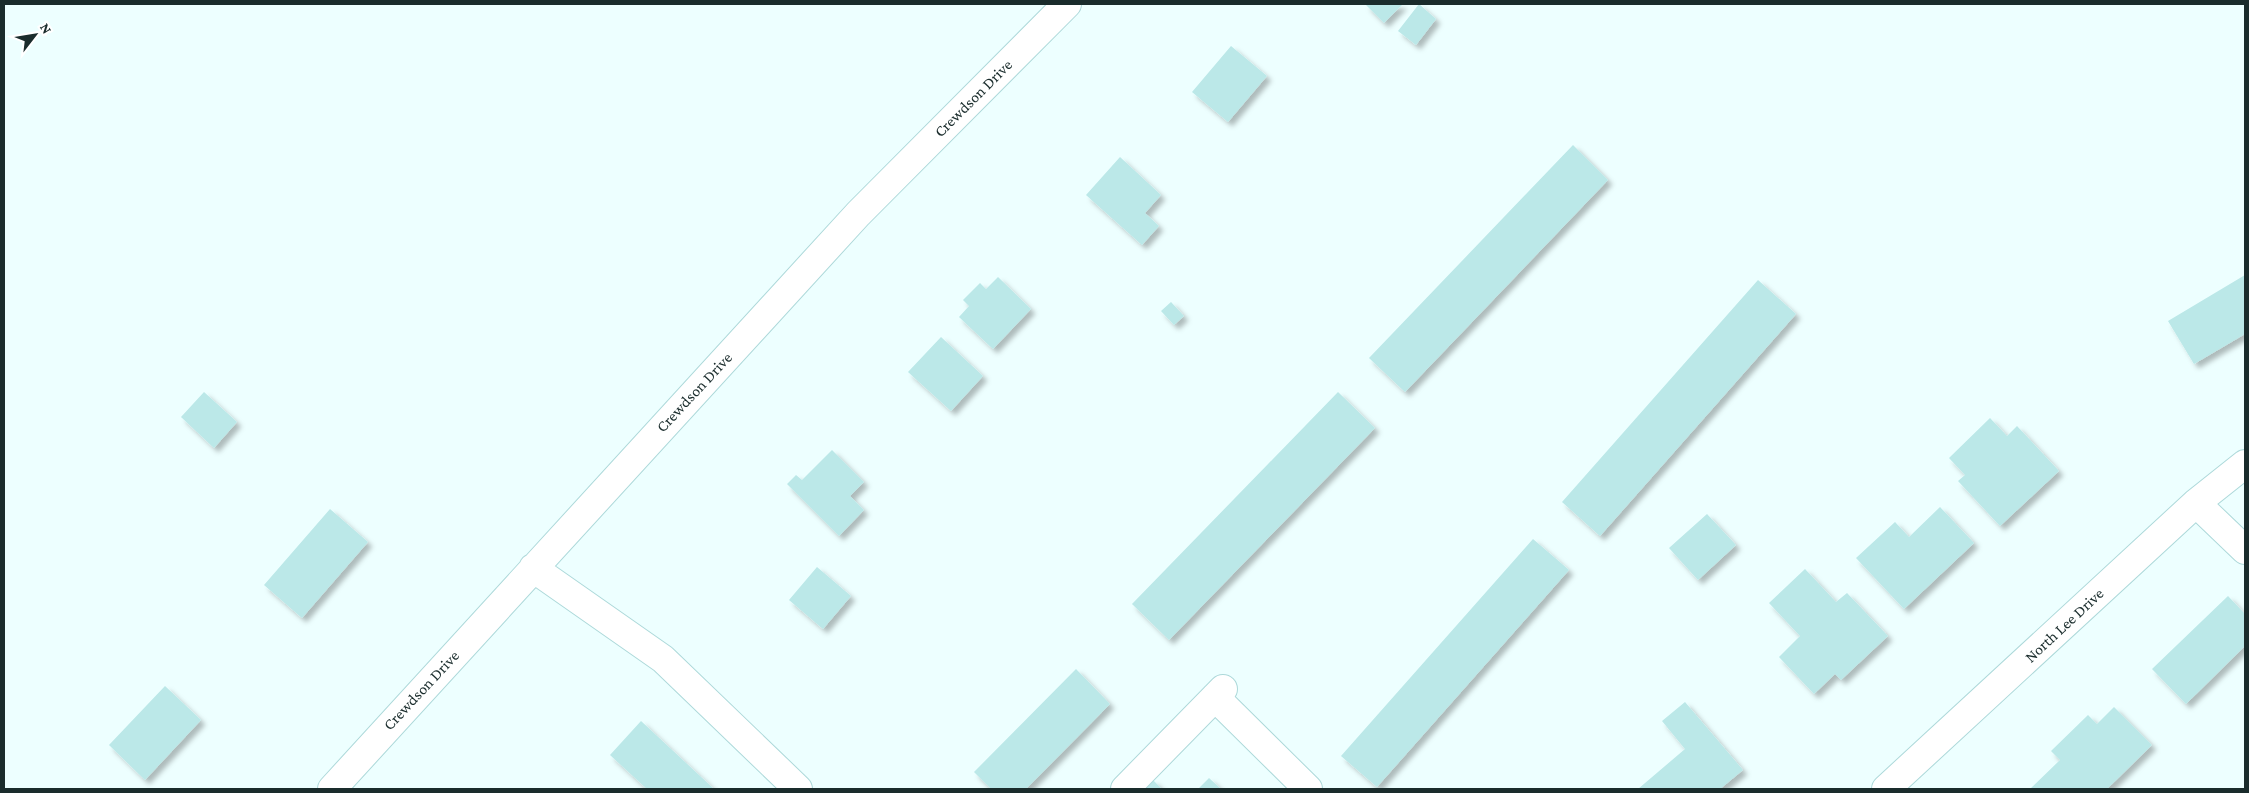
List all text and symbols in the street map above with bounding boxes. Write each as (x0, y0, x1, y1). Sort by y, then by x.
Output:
north arrow (10, 10, 60, 60)
text: N (37, 20, 56, 37)
street label: Crewdson Drive (931, 56, 1015, 140)
street label: Crewdson Drive (653, 349, 735, 435)
street label: North Lee Drive (2021, 584, 2107, 666)
street label: Crewdson Drive (380, 647, 462, 733)

